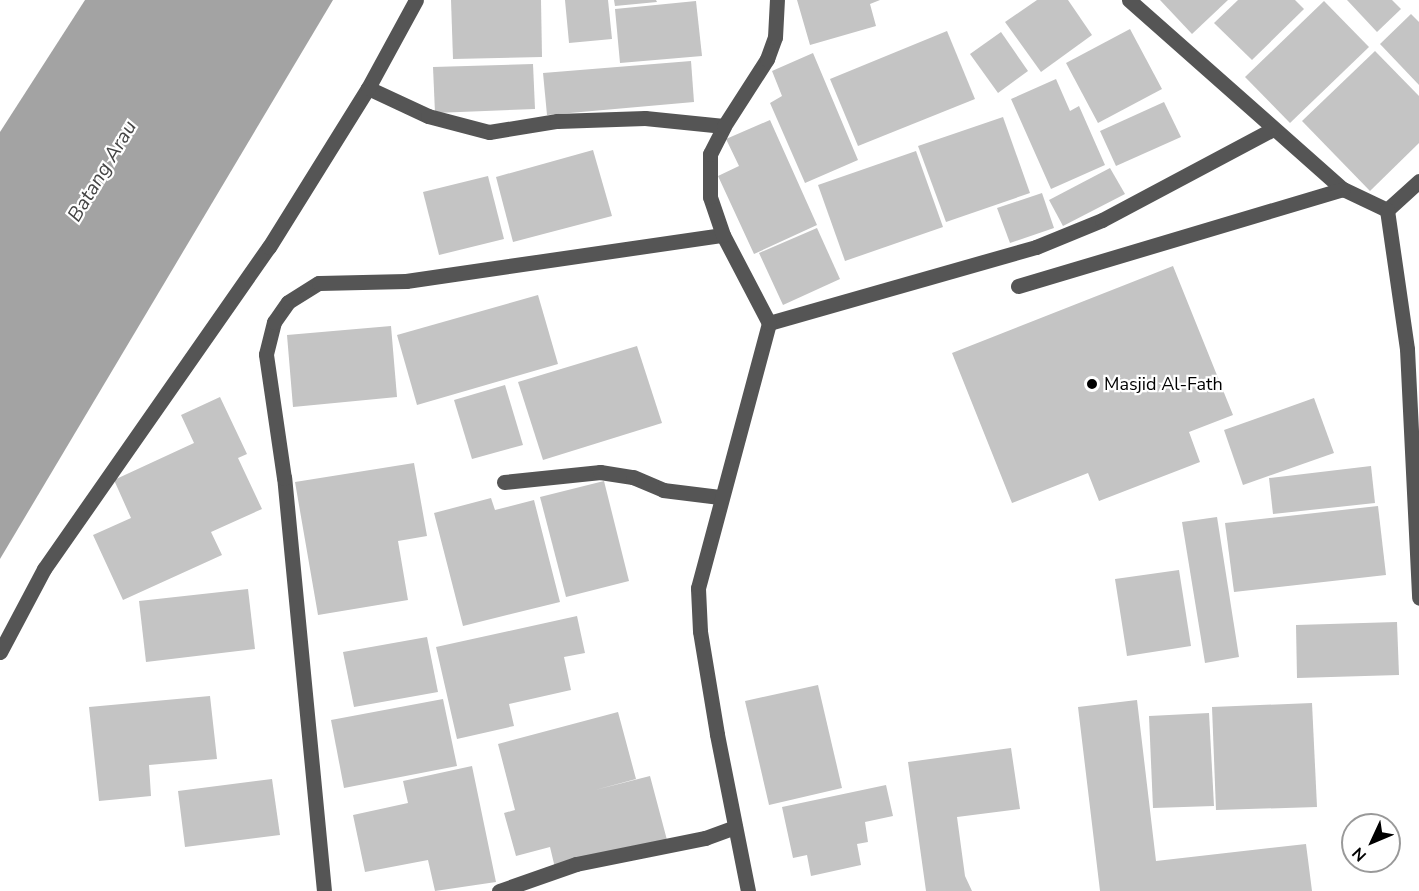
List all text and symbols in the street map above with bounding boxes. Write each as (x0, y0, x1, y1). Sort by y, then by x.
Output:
water label: Batang Arau (63, 116, 141, 226)
place label: Masjid Al-Fath (1104, 373, 1223, 395)
marker: Masjid Al-Fath (1085, 377, 1099, 391)
north arrow (1341, 813, 1401, 873)
text: N (1347, 842, 1372, 866)

